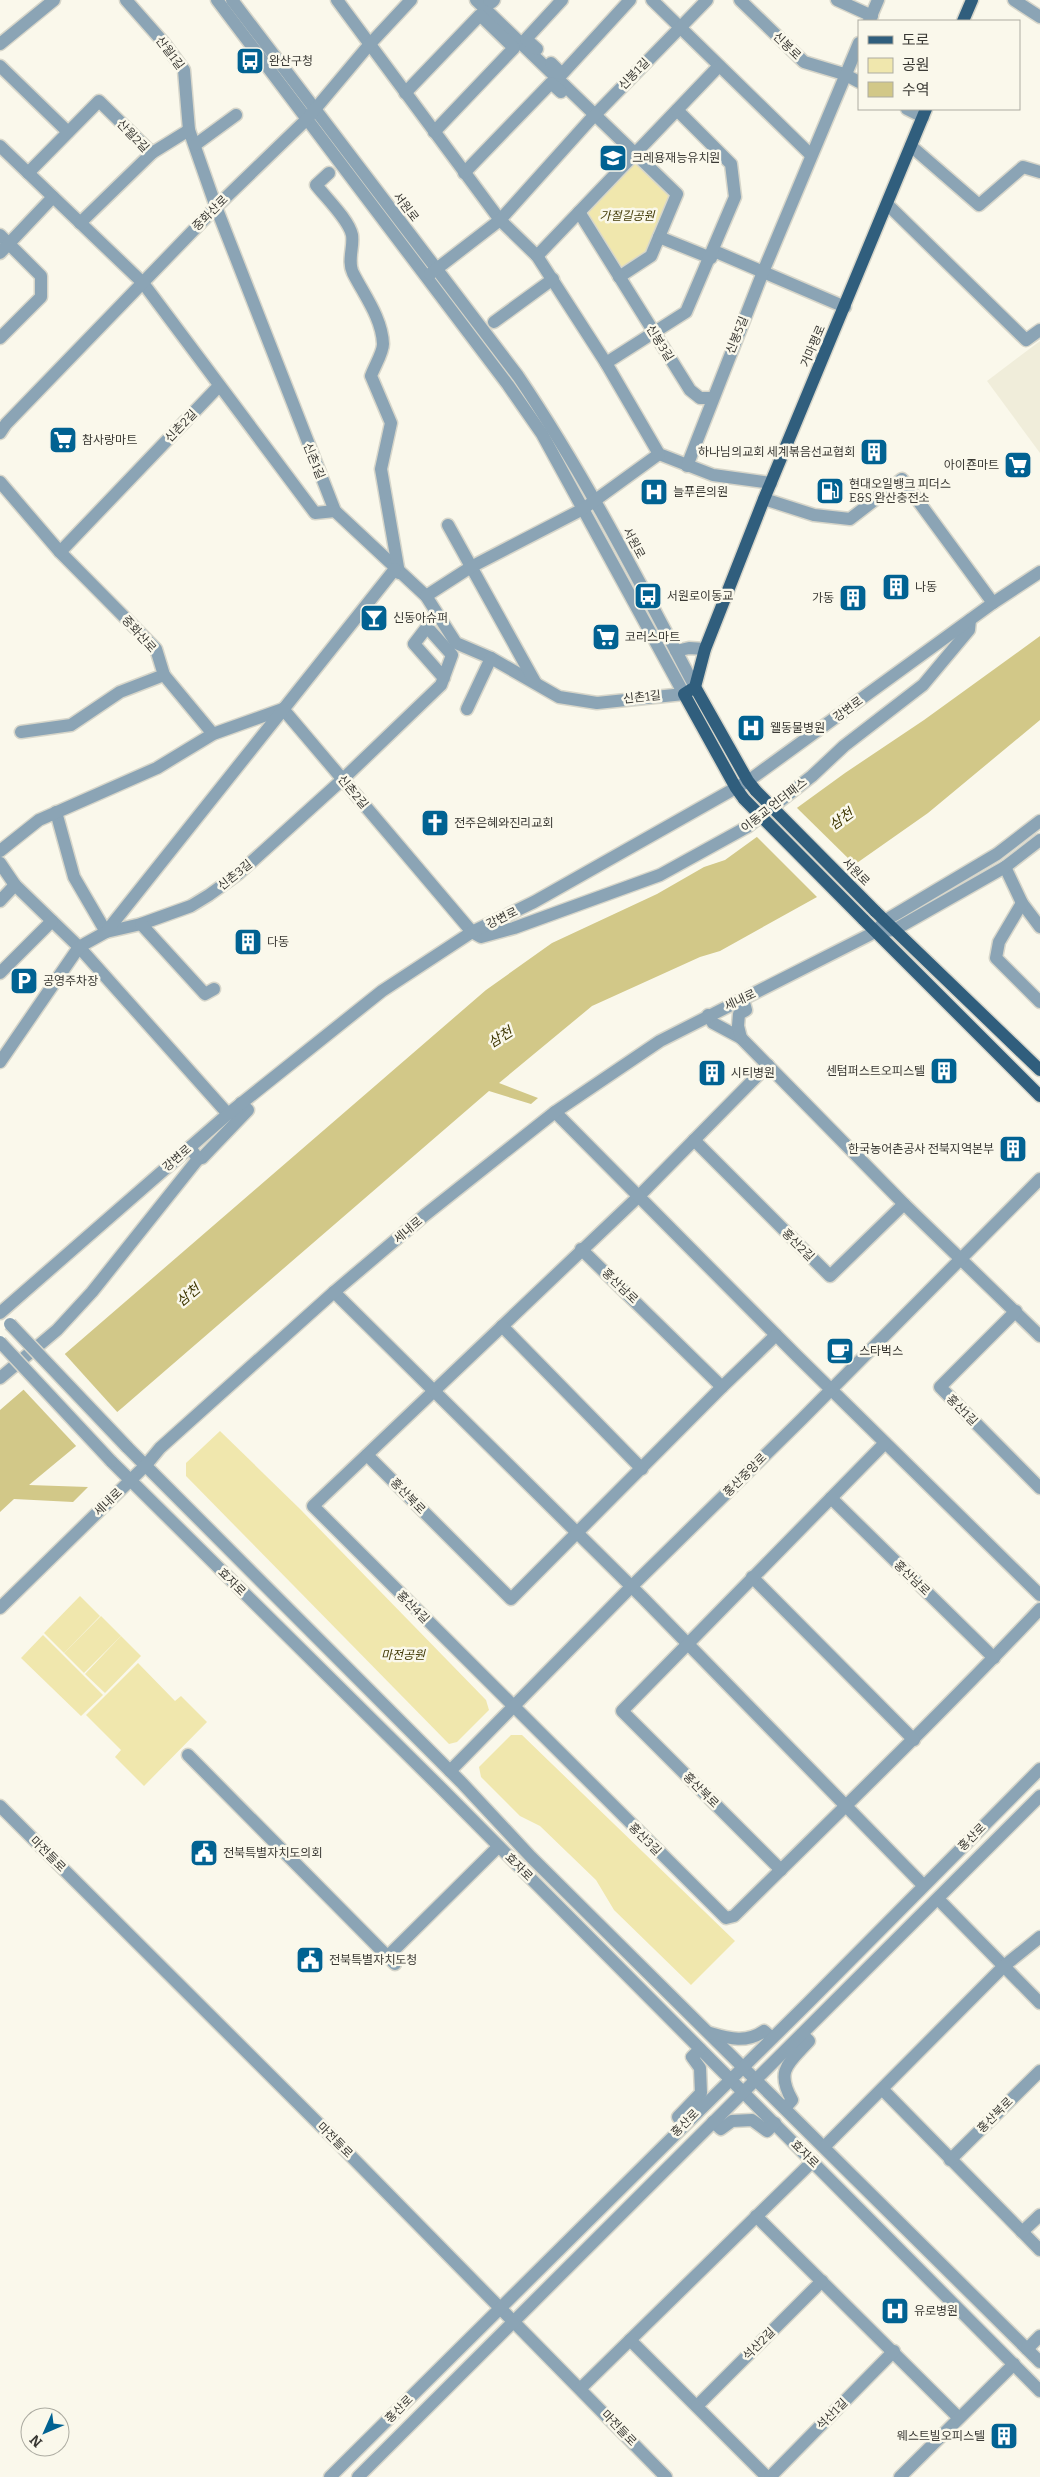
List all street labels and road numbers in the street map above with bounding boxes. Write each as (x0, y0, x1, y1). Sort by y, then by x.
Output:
street label: 신봉로 (770, 29, 804, 63)
street label: 산월1길 (153, 34, 187, 72)
street label: 신봉1길 (616, 55, 652, 93)
street label: 산월2길 (114, 117, 152, 155)
street label: 서원로 (390, 190, 422, 224)
street label: 중화산로 (189, 192, 231, 234)
street label: 신봉5길 (723, 314, 751, 356)
street label: 신봉3길 (643, 322, 677, 364)
street label: 거마평로 (798, 323, 828, 369)
street label: 신촌2길 (162, 407, 200, 445)
street label: 신촌1길 (300, 441, 328, 481)
street label: 서원로 (620, 525, 648, 561)
street label: 중화산로 (119, 613, 159, 655)
street label: 신촌1길 (622, 688, 662, 706)
street label: 강변로 (830, 694, 866, 724)
street label: 신촌2길 (335, 772, 371, 812)
street label: 이동교 언더패스 (738, 775, 810, 835)
street label: 서원로 (839, 855, 873, 889)
street label: 신촌3길 (215, 857, 255, 893)
street label: 강변로 (484, 904, 520, 932)
street label: 세내로 (722, 987, 758, 1013)
street label: 강변로 (160, 1142, 194, 1174)
street label: 세내로 (391, 1214, 425, 1246)
street label: 홍산2길 (779, 1226, 817, 1264)
street label: 홍산남로 (599, 1266, 641, 1306)
street label: 홍산1길 (944, 1392, 980, 1428)
street label: 홍산중앙로 (721, 1451, 769, 1499)
street label: 홍산북로 (388, 1475, 428, 1517)
street label: 세내로 (91, 1485, 125, 1519)
street label: 홍산남로 (891, 1558, 933, 1598)
street label: 효자로 (215, 1565, 249, 1599)
street label: 홍산4길 (394, 1588, 432, 1626)
street label: 홍산북로 (680, 1769, 722, 1811)
street label: 홍산3길 (626, 1820, 664, 1858)
street label: 홍산로 (955, 1820, 989, 1854)
street label: 마전들로 (27, 1833, 69, 1875)
street label: 효자로 (502, 1850, 536, 1884)
street label: 홍산북로 (974, 2094, 1016, 2136)
street label: 홍산로 (668, 2106, 702, 2140)
street label: 마전들로 (314, 2119, 356, 2161)
street label: 효자로 (788, 2137, 822, 2171)
street label: 석산2길 (740, 2325, 778, 2363)
street label: 홍산로 (382, 2392, 416, 2426)
street label: 석산1길 (814, 2396, 850, 2432)
street label: 마전들로 (599, 2407, 639, 2449)

